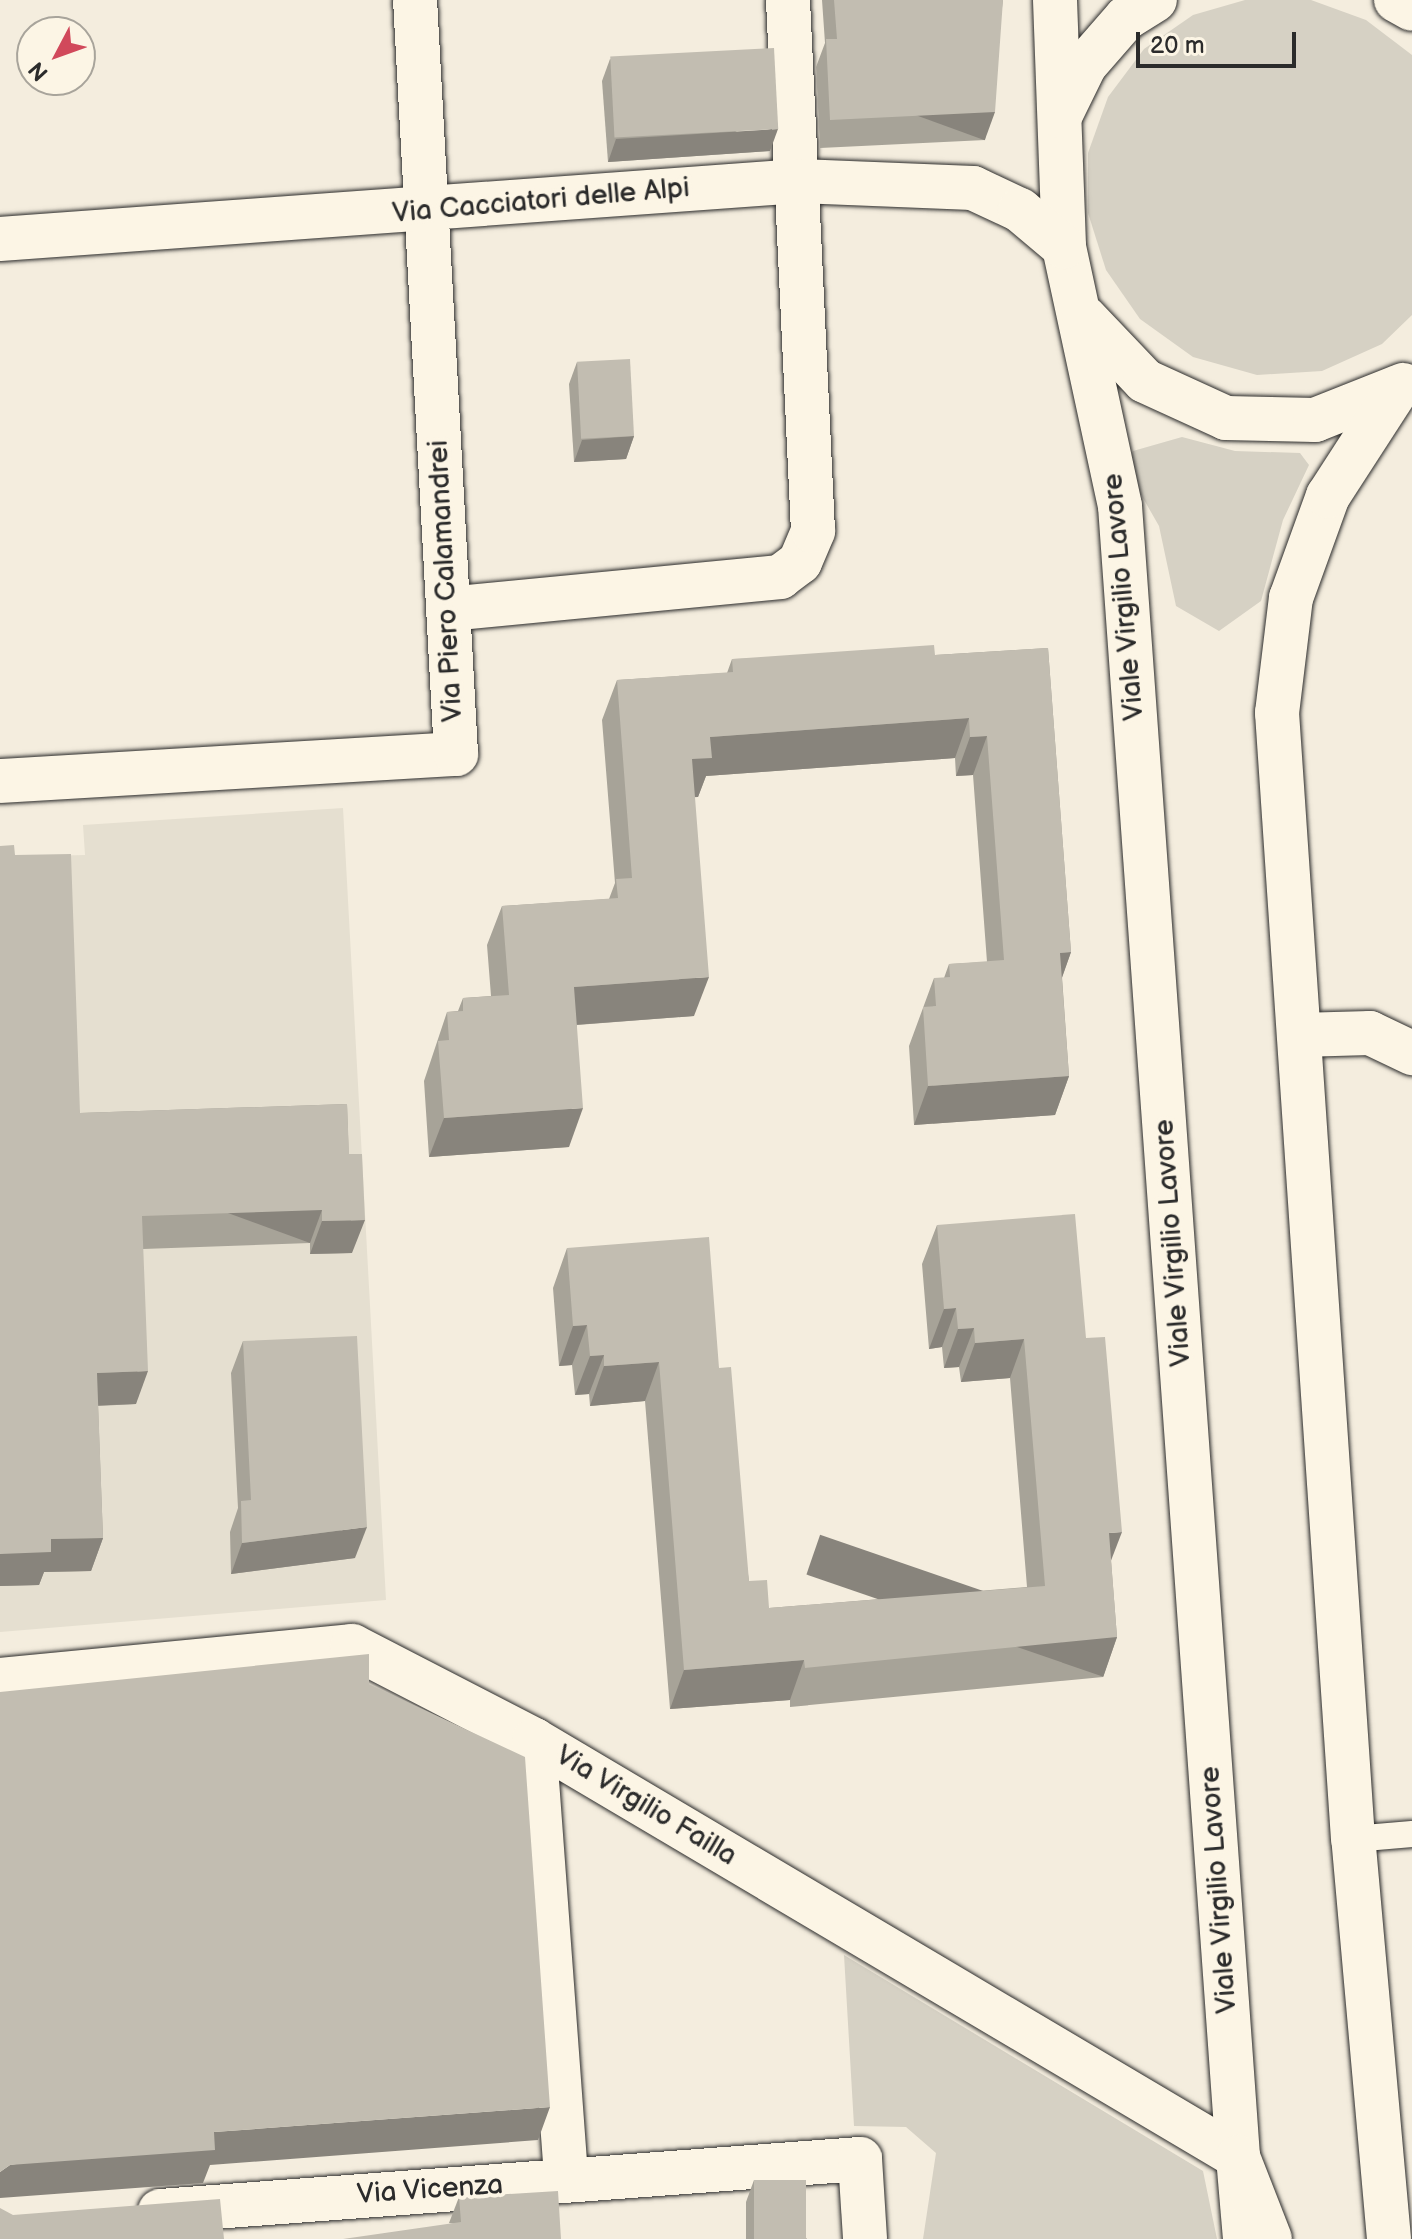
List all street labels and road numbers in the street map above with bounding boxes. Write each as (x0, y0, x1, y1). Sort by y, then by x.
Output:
street label: Via Cacciatori delle Alpi (391, 171, 691, 231)
street label: Via Piero Calamandrei (422, 439, 470, 723)
street label: Viale Virgilio Lavore (1096, 472, 1152, 722)
street label: Viale Virgilio Lavore (1148, 1118, 1198, 1368)
street label: Via Virgilio Failla (549, 1739, 743, 1873)
street label: Viale Virgilio Lavore (1194, 1765, 1244, 2015)
street label: Via Vicenza (355, 2168, 505, 2212)

